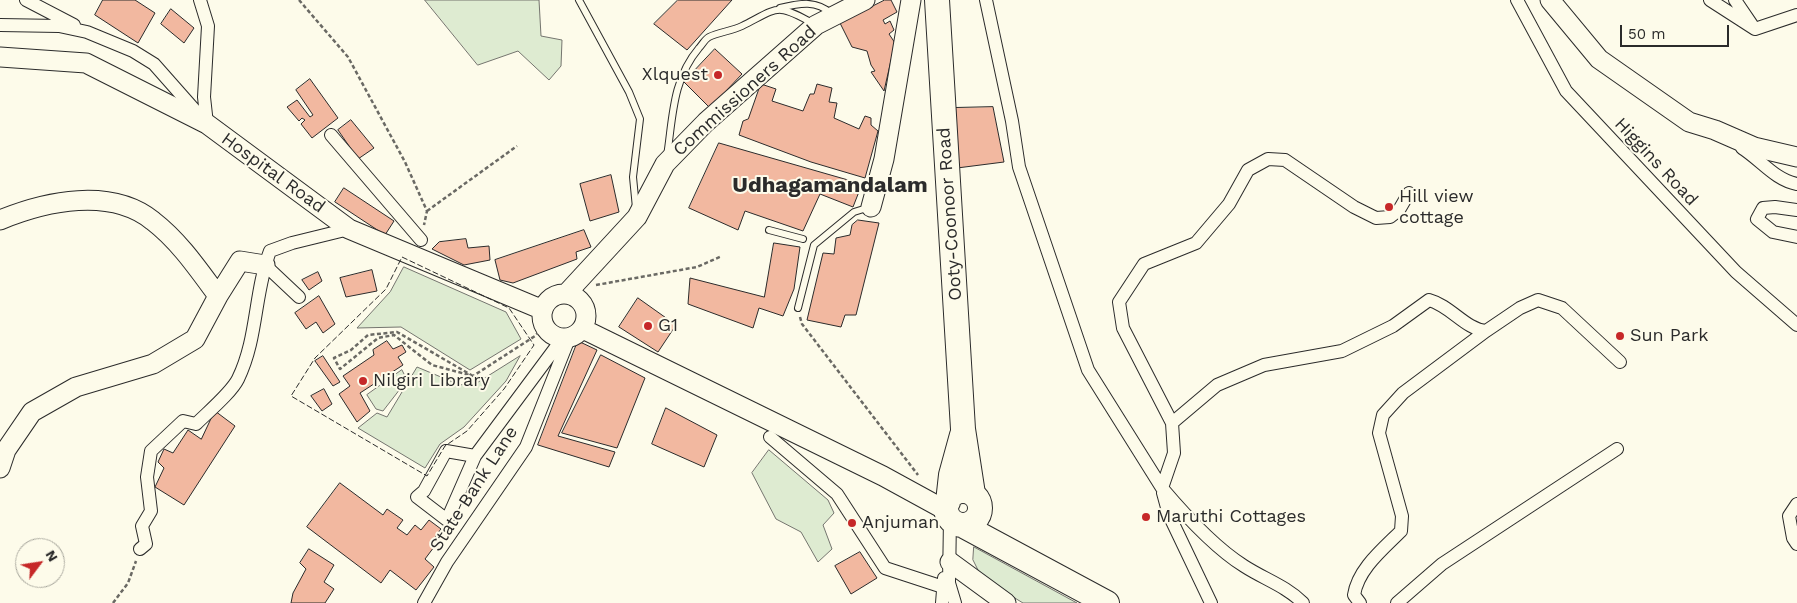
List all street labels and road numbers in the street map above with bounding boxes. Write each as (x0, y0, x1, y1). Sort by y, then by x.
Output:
street label: Commissioners Road (669, 21, 821, 161)
street label: Higgins Road (1610, 113, 1702, 211)
street label: Ooty-Coonoor Road (933, 127, 967, 301)
street label: Hospital Road (217, 128, 329, 218)
street label: State Bank Lane (425, 422, 523, 556)

